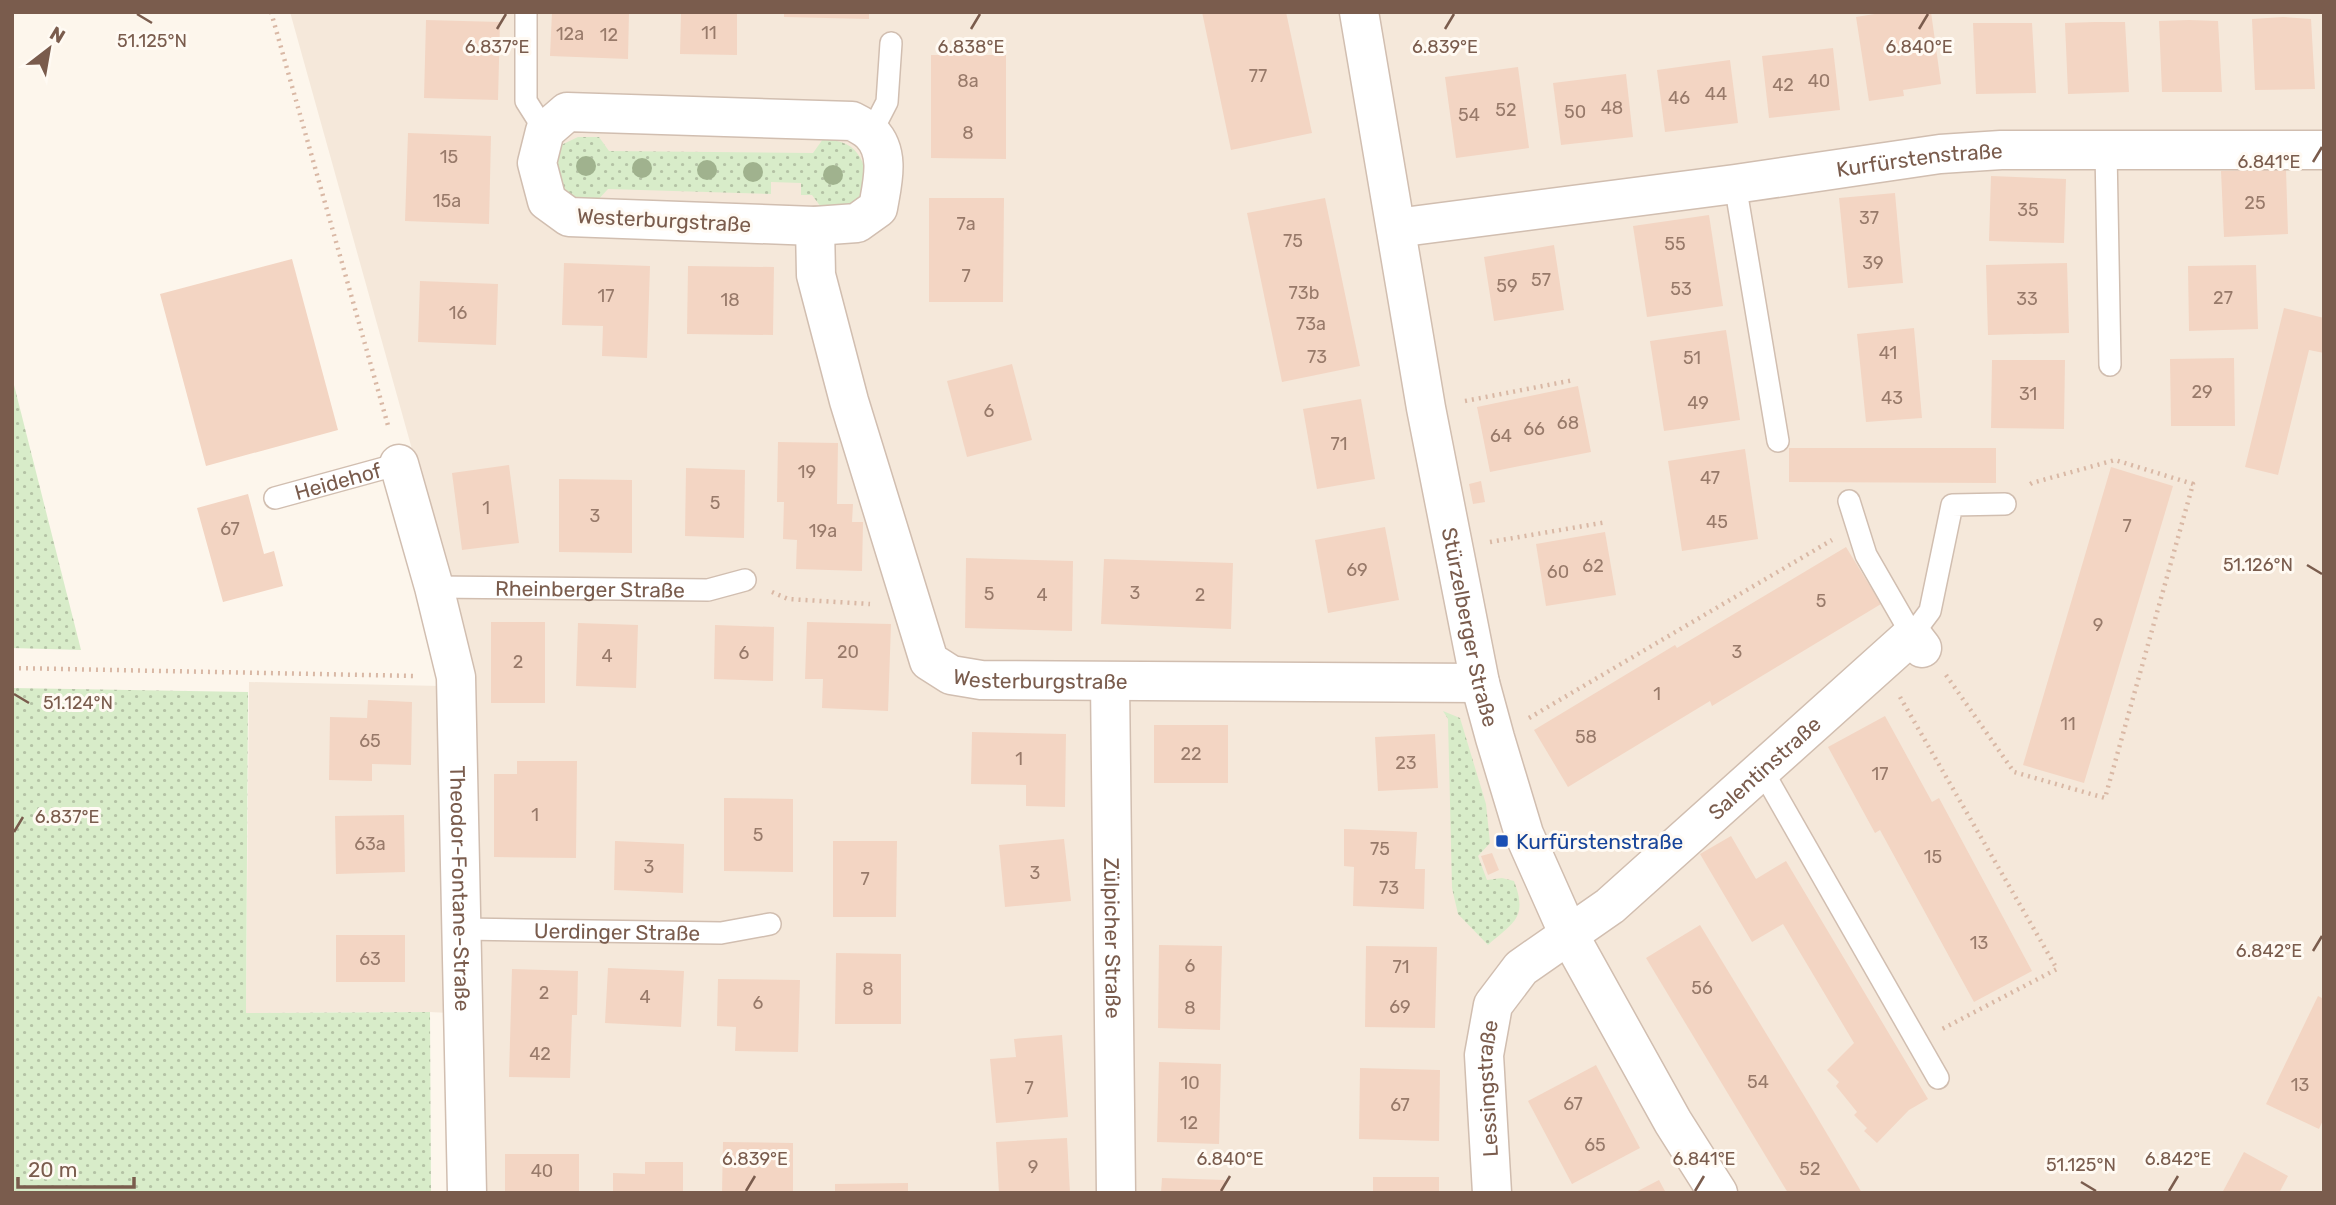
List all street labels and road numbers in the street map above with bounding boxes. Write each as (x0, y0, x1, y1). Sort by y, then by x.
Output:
street label: Kurfürstenstraße (1835, 137, 2003, 182)
street label: Westerburgstraße (576, 203, 752, 237)
street label: Heidehof (291, 457, 384, 505)
street label: Stürzelberger Straße (1437, 525, 1504, 729)
street label: Rheinberger Straße (495, 575, 685, 602)
street label: Westerburgstraße (951, 663, 1128, 693)
street label: Salentinstraße (1703, 711, 1826, 825)
street label: Theodor-Fontane-Straße (445, 765, 476, 1012)
street label: Zülpicher Straße (1100, 857, 1126, 1019)
street label: Uerdinger Straße (534, 918, 700, 945)
street label: Lessingstraße (1472, 1018, 1503, 1158)

